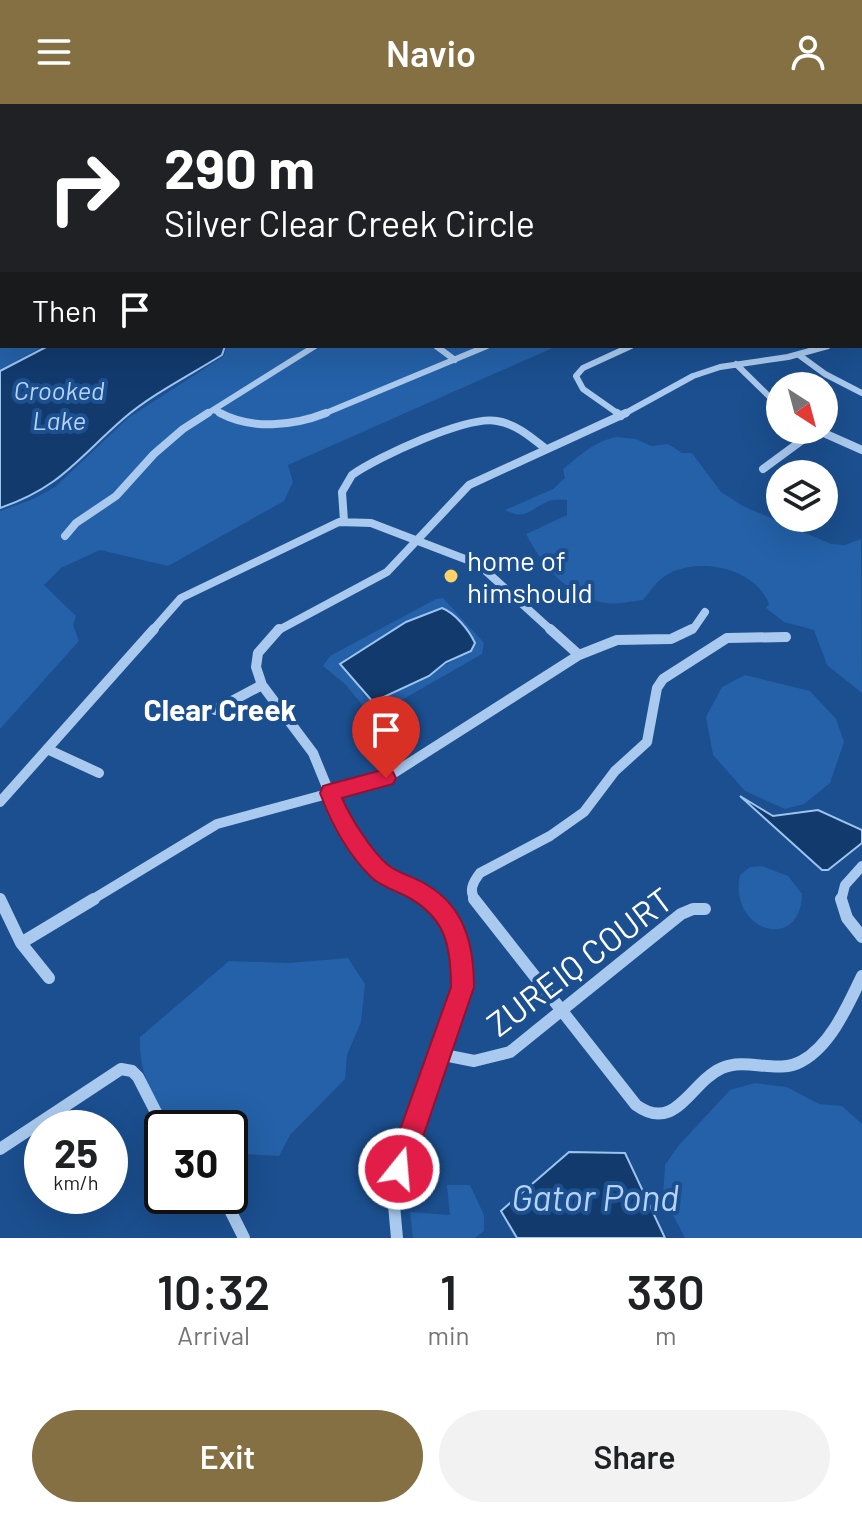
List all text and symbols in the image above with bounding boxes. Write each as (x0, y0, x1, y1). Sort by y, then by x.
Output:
icon: menu (32, 30, 76, 74)
icon: person (786, 30, 830, 74)
text: Navio (386, 31, 476, 74)
text: 290 m (164, 133, 315, 200)
icon: right (32, 136, 136, 240)
text: Silver Clear Creek Circle (164, 201, 535, 244)
icon: arrive (113, 288, 157, 332)
text: Then (32, 292, 97, 328)
north arrow (766, 372, 838, 444)
map controls (766, 372, 838, 532)
water label: Crooked Lake (13, 374, 105, 435)
button: layers (766, 460, 838, 532)
place label: home of himshould (467, 543, 593, 609)
marker: home of himshould (442, 567, 460, 585)
district label: Clear Creek (143, 691, 297, 727)
pin (352, 696, 420, 778)
icon: arrive (364, 708, 408, 752)
street label: ZUREIQ COURT (478, 878, 680, 1044)
speed limit sign: 30 (144, 1110, 248, 1214)
position arrow (357, 1127, 441, 1211)
text: 25 (54, 1128, 98, 1176)
text: km/h (53, 1170, 99, 1194)
water label: Gator Pond (511, 1175, 679, 1218)
text: 10:32 (157, 1262, 270, 1320)
text: 1 (440, 1262, 457, 1320)
text: 330 (627, 1262, 705, 1320)
text: Arrival (177, 1319, 250, 1350)
text: min (427, 1319, 470, 1350)
text: m (655, 1319, 677, 1350)
button: Exit (32, 1410, 423, 1502)
button: Share (439, 1410, 830, 1502)

